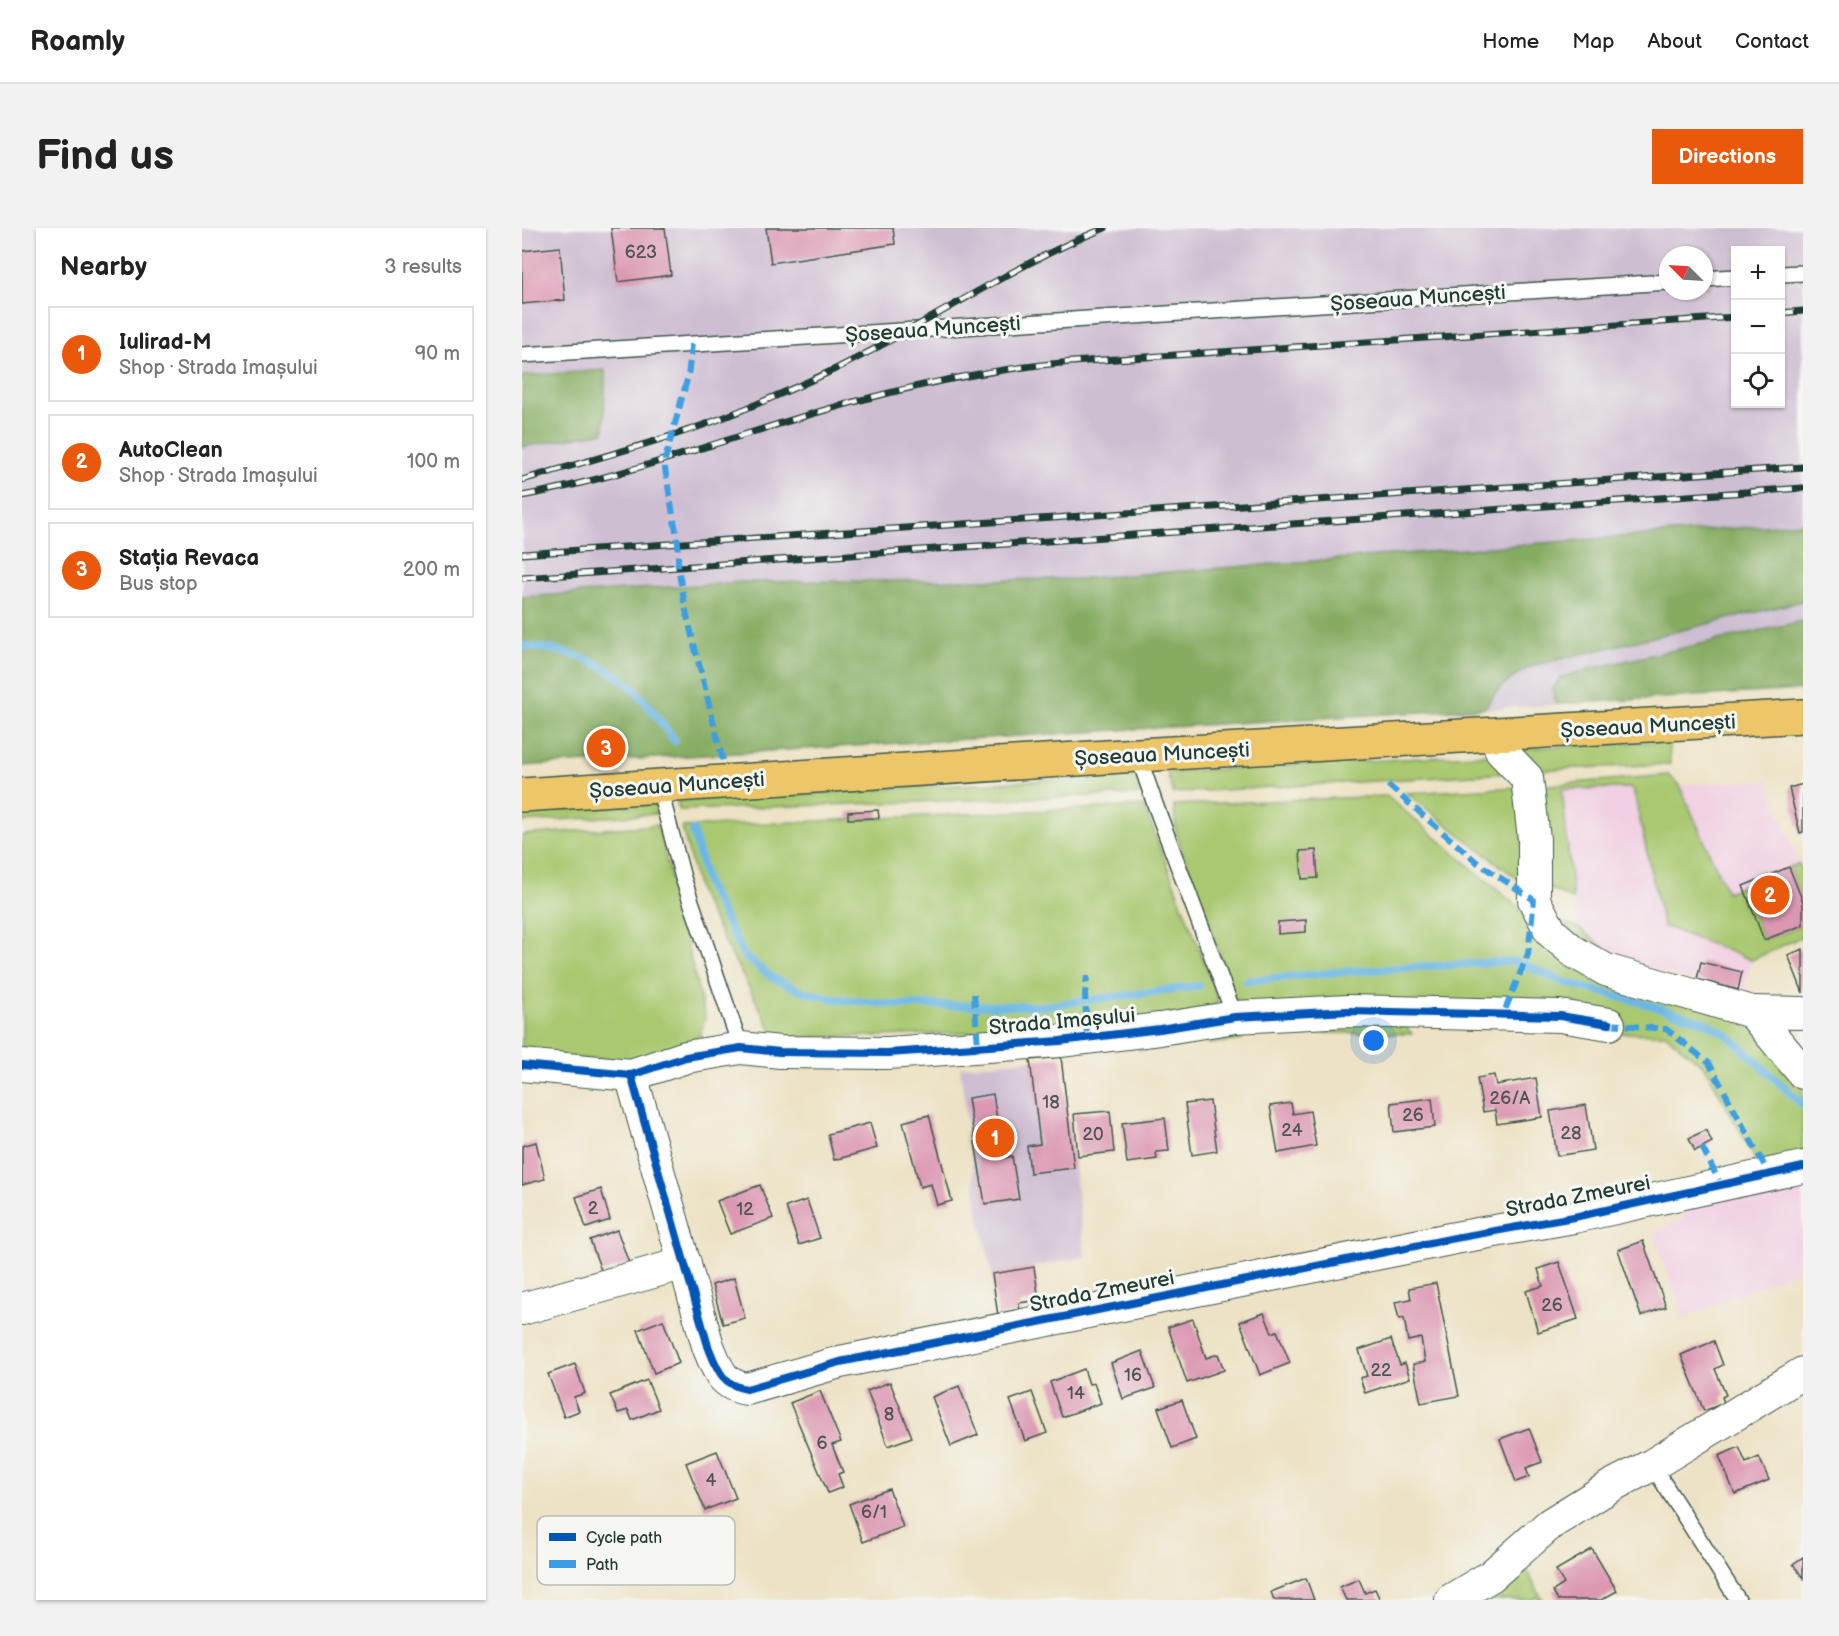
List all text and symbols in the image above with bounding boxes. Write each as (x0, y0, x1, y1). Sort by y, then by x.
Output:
text: Roamly (30, 25, 125, 58)
text: Home (1482, 29, 1539, 54)
text: Map (1572, 29, 1614, 54)
text: About (1647, 29, 1702, 54)
text: Contact (1735, 29, 1809, 54)
button: Directions (1652, 129, 1803, 184)
text: Find us (36, 131, 174, 182)
house number: 623 (625, 242, 657, 263)
north arrow (1659, 246, 1713, 300)
map controls (1731, 246, 1785, 408)
button: + (1731, 246, 1785, 300)
text: Nearby (60, 252, 147, 283)
text: 3 results (384, 255, 462, 279)
street label: Șoseaua Muncești (1330, 280, 1507, 317)
button: − (1731, 300, 1785, 354)
street label: Șoseaua Muncești (845, 311, 1022, 348)
text: Iulirad-M (119, 329, 211, 356)
text: 1 (77, 342, 86, 366)
text: 90 m (415, 342, 460, 366)
button: locate (1731, 354, 1785, 408)
text: Shop · Strada Imașului (119, 356, 318, 380)
text: AutoClean (119, 437, 223, 464)
text: 2 (76, 450, 87, 474)
text: 100 m (407, 450, 460, 474)
text: Shop · Strada Imașului (119, 464, 318, 488)
text: Stația Revaca (119, 545, 259, 572)
text: 3 (76, 558, 87, 582)
text: 200 m (403, 558, 460, 582)
text: Bus stop (119, 572, 198, 596)
street label: Șoseaua Muncești (1560, 709, 1736, 744)
pin: 3 (586, 726, 626, 770)
street label: Șoseaua Muncești (1074, 737, 1250, 772)
street label: Șoseaua Muncești (589, 767, 766, 804)
pin: 2 (1750, 872, 1790, 918)
street label: Strada Imașului (988, 1003, 1136, 1040)
your location (1359, 1026, 1388, 1055)
house number: 26/A (1490, 1088, 1530, 1109)
house number: 18 (1042, 1092, 1060, 1113)
house number: 26 (1402, 1105, 1424, 1126)
pin: 1 (976, 1116, 1014, 1160)
house number: 24 (1281, 1120, 1303, 1141)
house number: 28 (1560, 1123, 1582, 1144)
house number: 20 (1082, 1124, 1104, 1145)
street label: Strada Zmeurei (1504, 1170, 1652, 1223)
house number: 2 (588, 1198, 599, 1219)
house number: 12 (736, 1199, 754, 1220)
street label: Strada Zmeurei (1028, 1265, 1176, 1318)
house number: 26 (1541, 1295, 1563, 1316)
house number: 22 (1370, 1360, 1392, 1381)
house number: 16 (1124, 1365, 1142, 1386)
house number: 14 (1067, 1383, 1085, 1404)
house number: 8 (884, 1404, 894, 1425)
house number: 6 (817, 1433, 828, 1454)
house number: 4 (706, 1470, 717, 1491)
house number: 6/1 (861, 1502, 887, 1523)
legend (537, 1516, 735, 1585)
text: Cycle path (586, 1529, 662, 1548)
text: Path (586, 1556, 618, 1575)

